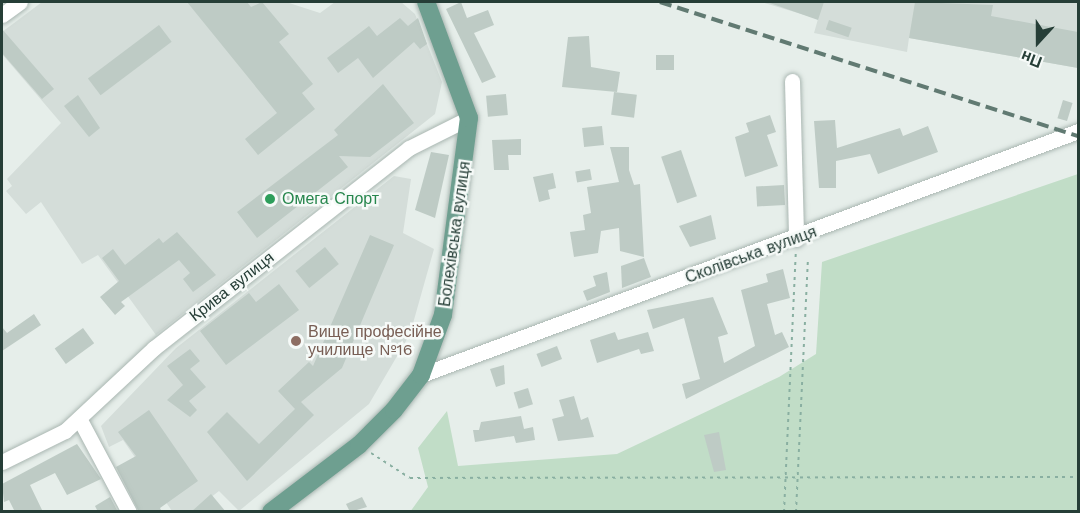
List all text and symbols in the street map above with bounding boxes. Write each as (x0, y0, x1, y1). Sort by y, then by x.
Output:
north arrow (1008, 12, 1068, 72)
text: Пн (1018, 47, 1045, 72)
street label: Болехівська вулиця (435, 160, 475, 308)
place label: Омега Спорт (282, 189, 379, 209)
marker: Омега Спорт (263, 192, 277, 206)
street label: Сколівська вулиця (683, 222, 819, 288)
street label: Крива вулиця (186, 248, 278, 326)
place label: Вище професійне училище №16 (308, 322, 442, 360)
marker: Вище професійне училище №16 (289, 334, 303, 348)

